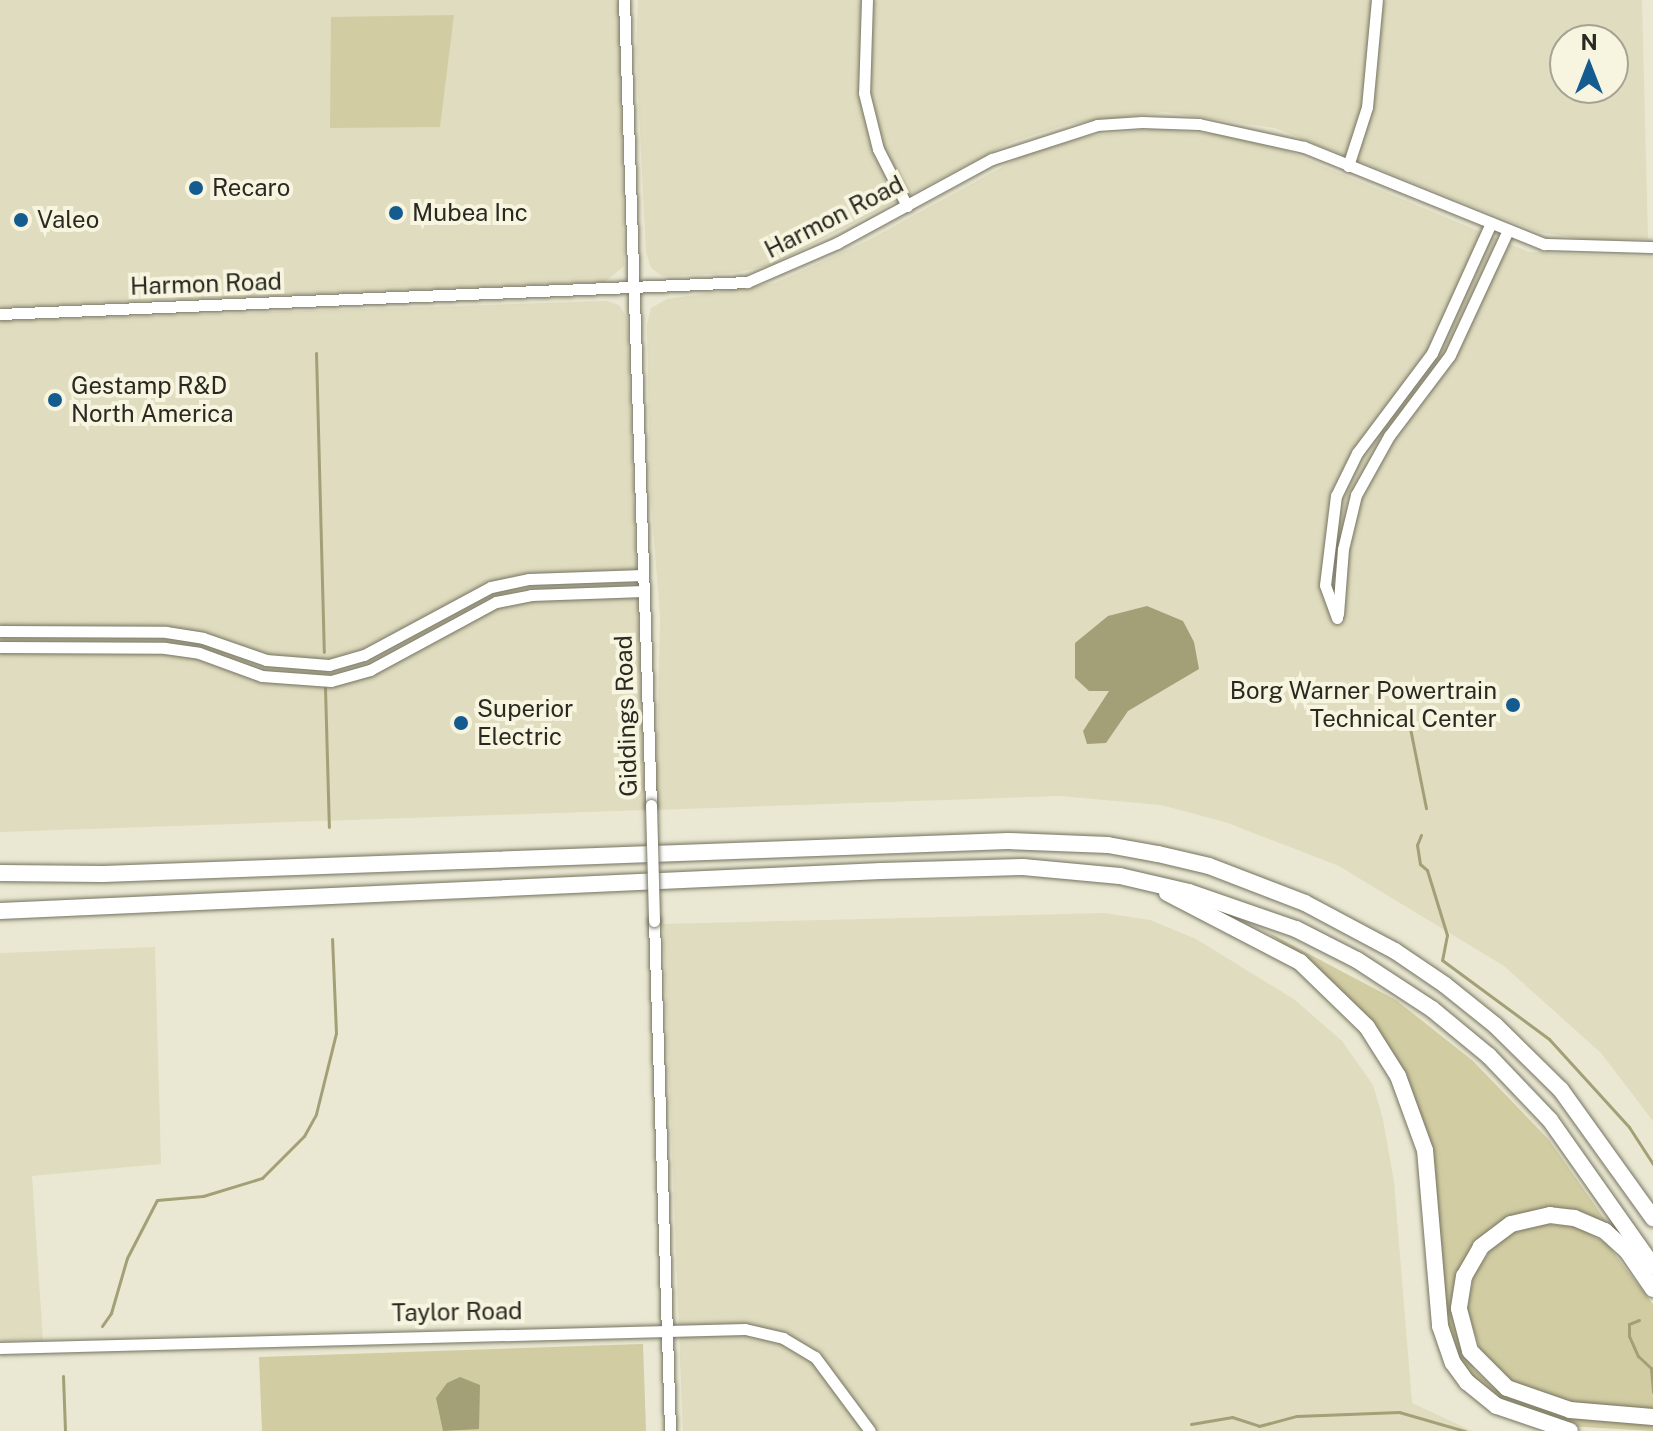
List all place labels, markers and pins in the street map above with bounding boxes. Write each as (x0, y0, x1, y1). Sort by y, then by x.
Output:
place label: Recaro (212, 174, 290, 202)
marker: Recaro (187, 179, 205, 197)
place label: Mubea Inc (412, 199, 528, 227)
marker: Mubea Inc (387, 204, 405, 222)
place label: Valeo (37, 206, 99, 234)
marker: Valeo (12, 211, 30, 229)
place label: Gestamp R&D North America (71, 372, 233, 428)
marker: Gestamp R&D North America (46, 391, 64, 409)
place label: Borg Warner Powertrain Technical Center (1229, 677, 1497, 733)
place label: Superior Electric (477, 695, 573, 751)
marker: Borg Warner Powertrain Technical Center (1504, 696, 1522, 714)
marker: Superior Electric (452, 714, 470, 732)

